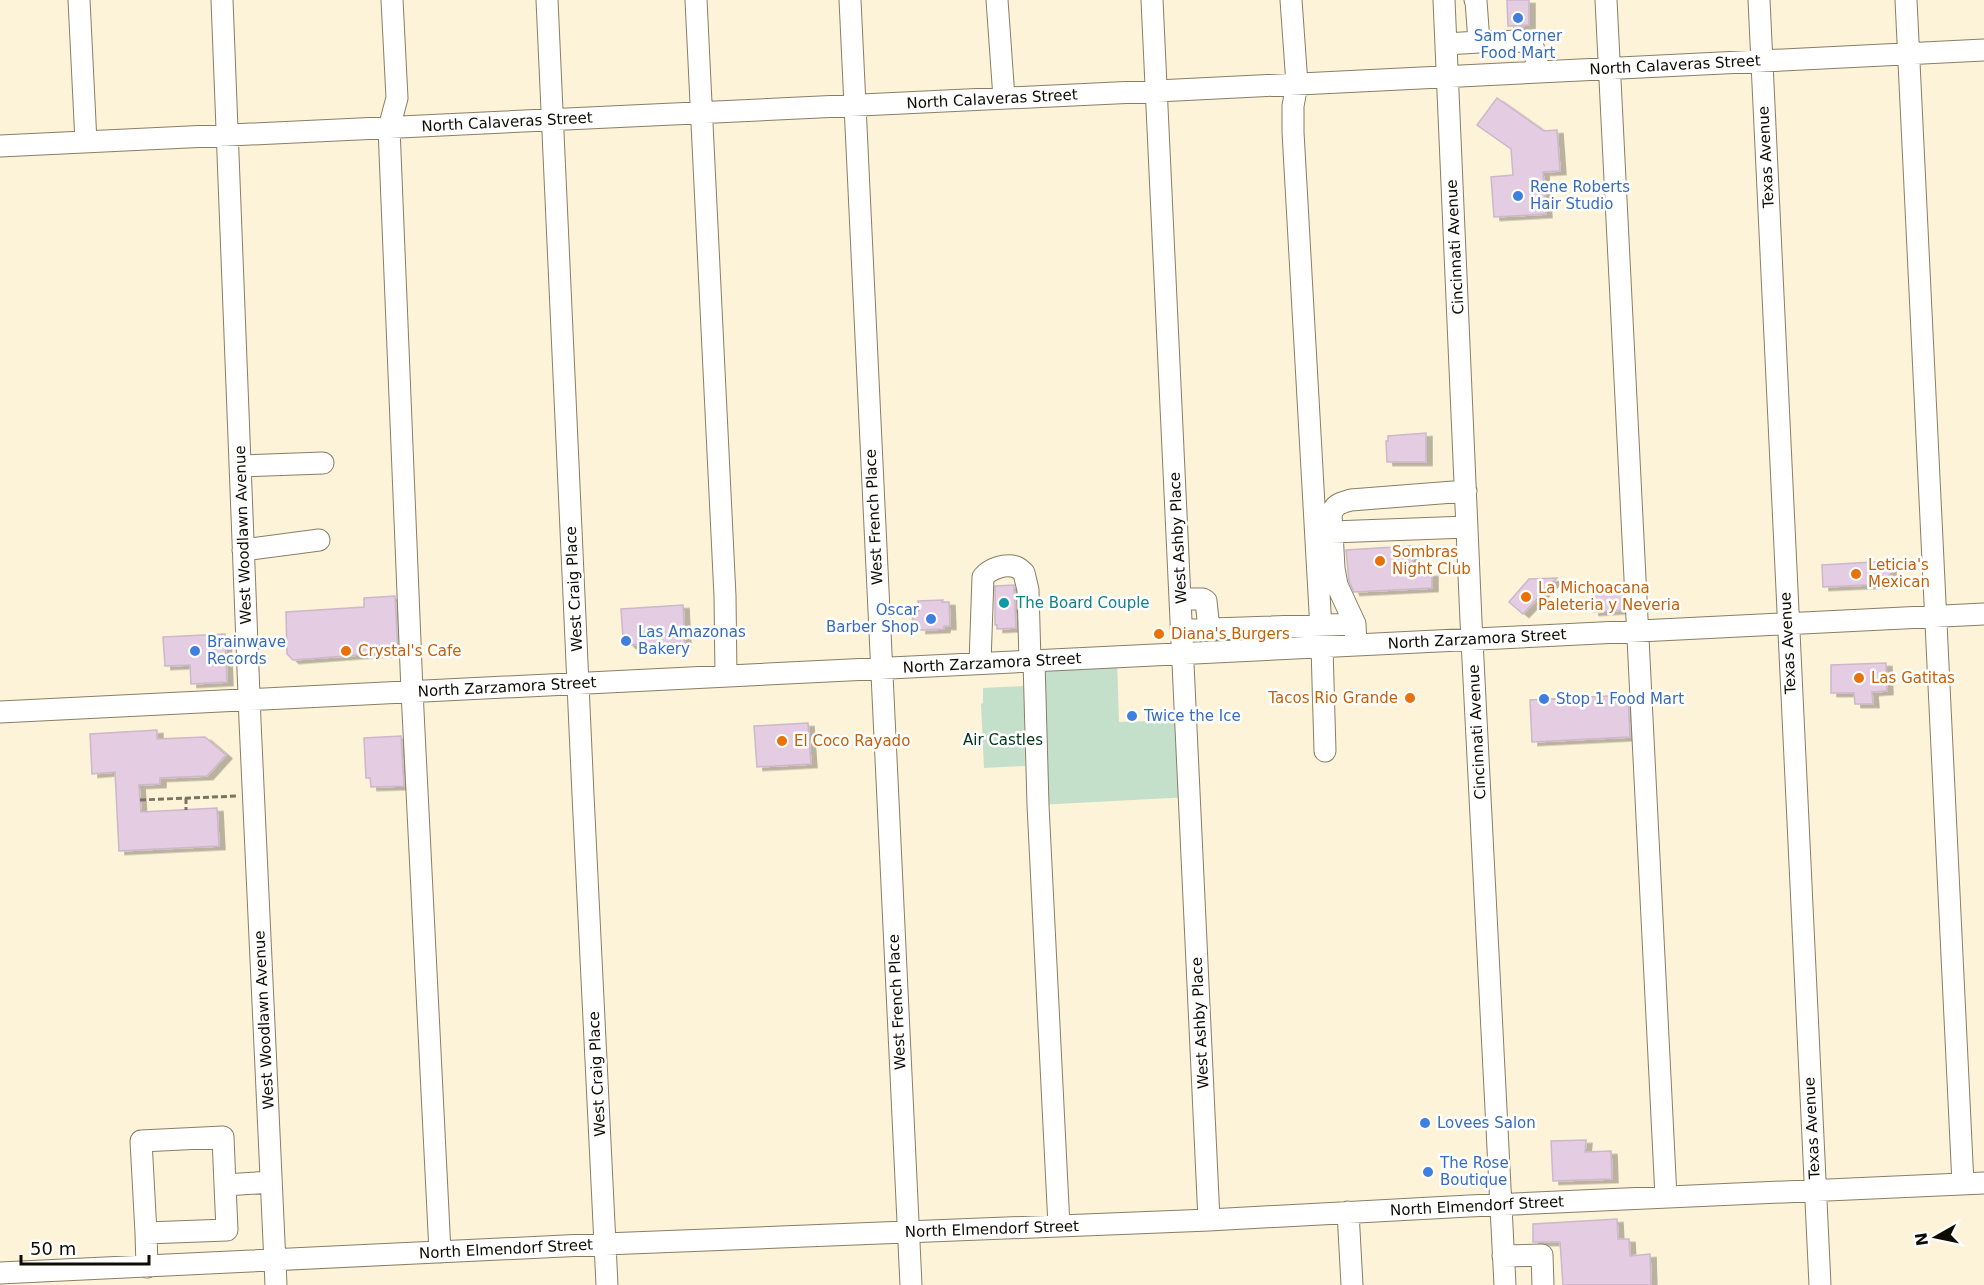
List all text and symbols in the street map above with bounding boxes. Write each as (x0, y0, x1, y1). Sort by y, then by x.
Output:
marker: Sam Corner Food Mart (1511, 11, 1525, 25)
place label: Sam Corner Food Mart (1474, 27, 1563, 62)
street label: North Calaveras Street (1589, 52, 1761, 78)
street label: North Calaveras Street (906, 86, 1078, 112)
street label: Texas Avenue (1754, 106, 1778, 209)
street label: North Calaveras Street (421, 109, 593, 135)
place label: Rene Roberts Hair Studio (1530, 178, 1630, 213)
street label: Cincinnati Avenue (1442, 179, 1468, 315)
marker: Rene Roberts Hair Studio (1511, 189, 1525, 203)
street label: West Woodlawn Avenue (231, 445, 255, 625)
street label: West French Place (861, 449, 887, 585)
street label: West Ashby Place (1166, 471, 1190, 605)
street label: West Craig Place (562, 526, 586, 652)
place label: Sombras Night Club (1392, 543, 1471, 578)
marker: Sombras Night Club (1373, 554, 1387, 568)
place label: Leticia's Mexican (1868, 556, 1930, 591)
marker: Leticia's Mexican (1849, 567, 1863, 581)
place label: La Michoacana Paleteria y Neveria (1538, 579, 1680, 614)
marker: La Michoacana Paleteria y Neveria (1519, 590, 1533, 604)
street label: Texas Avenue (1776, 592, 1800, 695)
place label: The Board Couple (1015, 594, 1150, 612)
marker: The Board Couple (997, 596, 1011, 610)
place label: Oscar Barber Shop (826, 601, 920, 636)
marker: Oscar Barber Shop (924, 612, 938, 626)
place label: Las Amazonas Bakery (638, 623, 746, 658)
place label: Diana's Burgers (1171, 625, 1290, 643)
street label: North Zarzamora Street (1387, 625, 1567, 653)
marker: Diana's Burgers (1152, 627, 1166, 641)
place label: Brainwave Records (207, 633, 286, 668)
marker: Las Amazonas Bakery (619, 634, 633, 648)
place label: Crystal's Cafe (358, 642, 461, 660)
marker: Brainwave Records (188, 644, 202, 658)
marker: Crystal's Cafe (339, 644, 353, 658)
street label: North Zarzamora Street (902, 649, 1082, 677)
street label: Cincinnati Avenue (1464, 664, 1490, 800)
place label: Las Gatitas (1871, 669, 1955, 687)
marker: Las Gatitas (1852, 671, 1866, 685)
street label: North Zarzamora Street (417, 673, 597, 701)
place label: Tacos Rio Grande (1267, 689, 1398, 707)
place label: Stop 1 Food Mart (1556, 690, 1684, 708)
marker: Tacos Rio Grande (1403, 691, 1417, 705)
marker: Stop 1 Food Mart (1537, 692, 1551, 706)
place label: Twice the Ice (1143, 707, 1241, 725)
marker: Twice the Ice (1125, 709, 1139, 723)
park label: Air Castles (963, 731, 1043, 749)
place label: El Coco Rayado (794, 732, 910, 750)
marker: El Coco Rayado (775, 734, 789, 748)
street label: West Woodlawn Avenue (250, 930, 278, 1110)
street label: West French Place (884, 934, 910, 1070)
street label: West Ashby Place (1188, 956, 1212, 1090)
street label: West Craig Place (585, 1011, 609, 1137)
street label: Texas Avenue (1800, 1077, 1824, 1180)
place label: Lovees Salon (1437, 1114, 1536, 1132)
marker: Lovees Salon (1418, 1116, 1432, 1130)
place label: The Rose Boutique (1439, 1154, 1509, 1189)
marker: The Rose Boutique (1421, 1165, 1435, 1179)
street label: North Elmendorf Street (1390, 1192, 1565, 1220)
north arrow (1906, 1207, 1966, 1267)
street label: North Elmendorf Street (905, 1217, 1079, 1241)
scale bar (21, 1228, 148, 1266)
text: N (1911, 1231, 1932, 1247)
street label: North Elmendorf Street (419, 1235, 594, 1263)
text: 50 m (30, 1238, 76, 1259)

